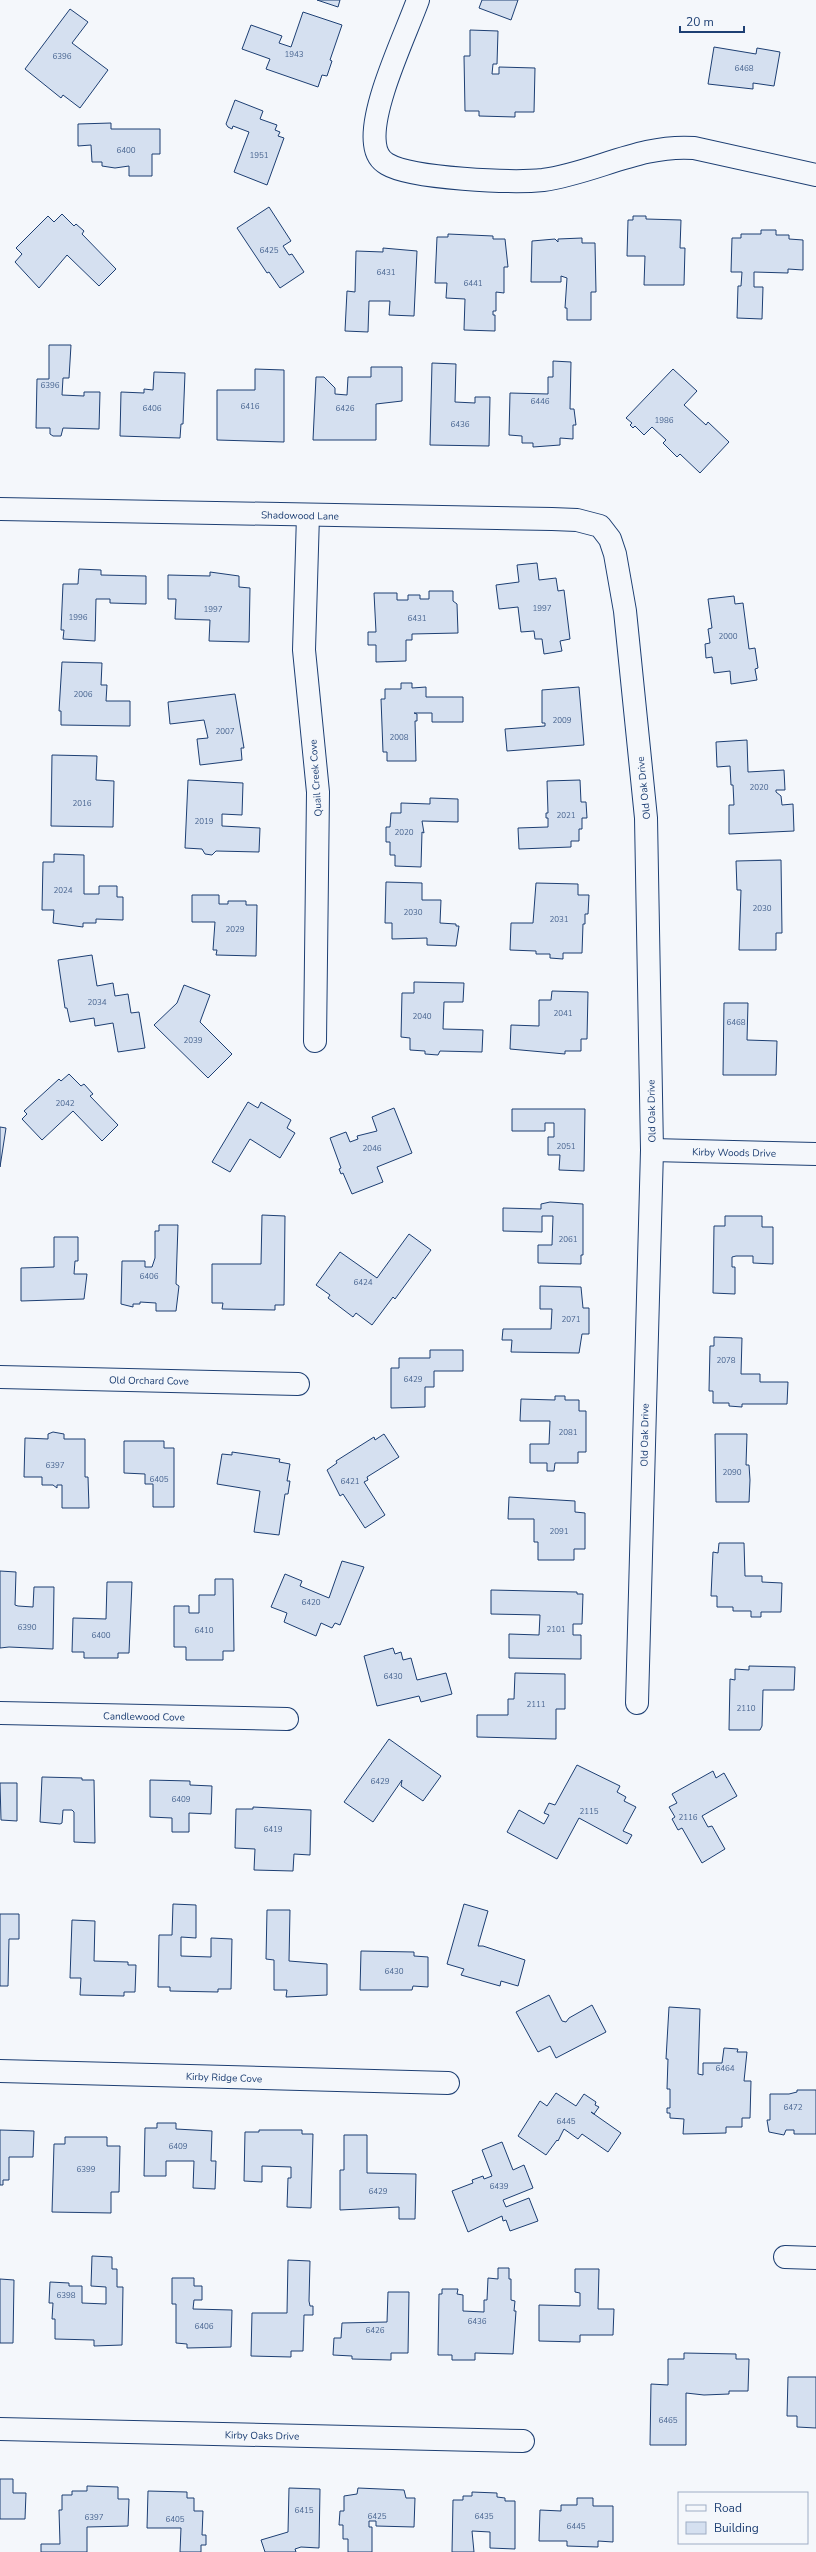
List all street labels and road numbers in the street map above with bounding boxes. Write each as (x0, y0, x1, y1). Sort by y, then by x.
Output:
street label: Shadowood Lane (261, 508, 339, 524)
street label: Quail Creek Cove (306, 739, 326, 817)
street label: Old Oak Drive (634, 756, 654, 820)
street label: Old Oak Drive (644, 1079, 660, 1143)
street label: Kirby Woods Drive (692, 1145, 776, 1161)
street label: Old Orchard Cove (109, 1373, 189, 1389)
street label: Old Oak Drive (637, 1403, 653, 1467)
street label: Candlewood Cove (103, 1709, 185, 1725)
street label: Kirby Ridge Cove (186, 2070, 262, 2086)
street label: Kirby Oaks Drive (225, 2428, 299, 2444)

